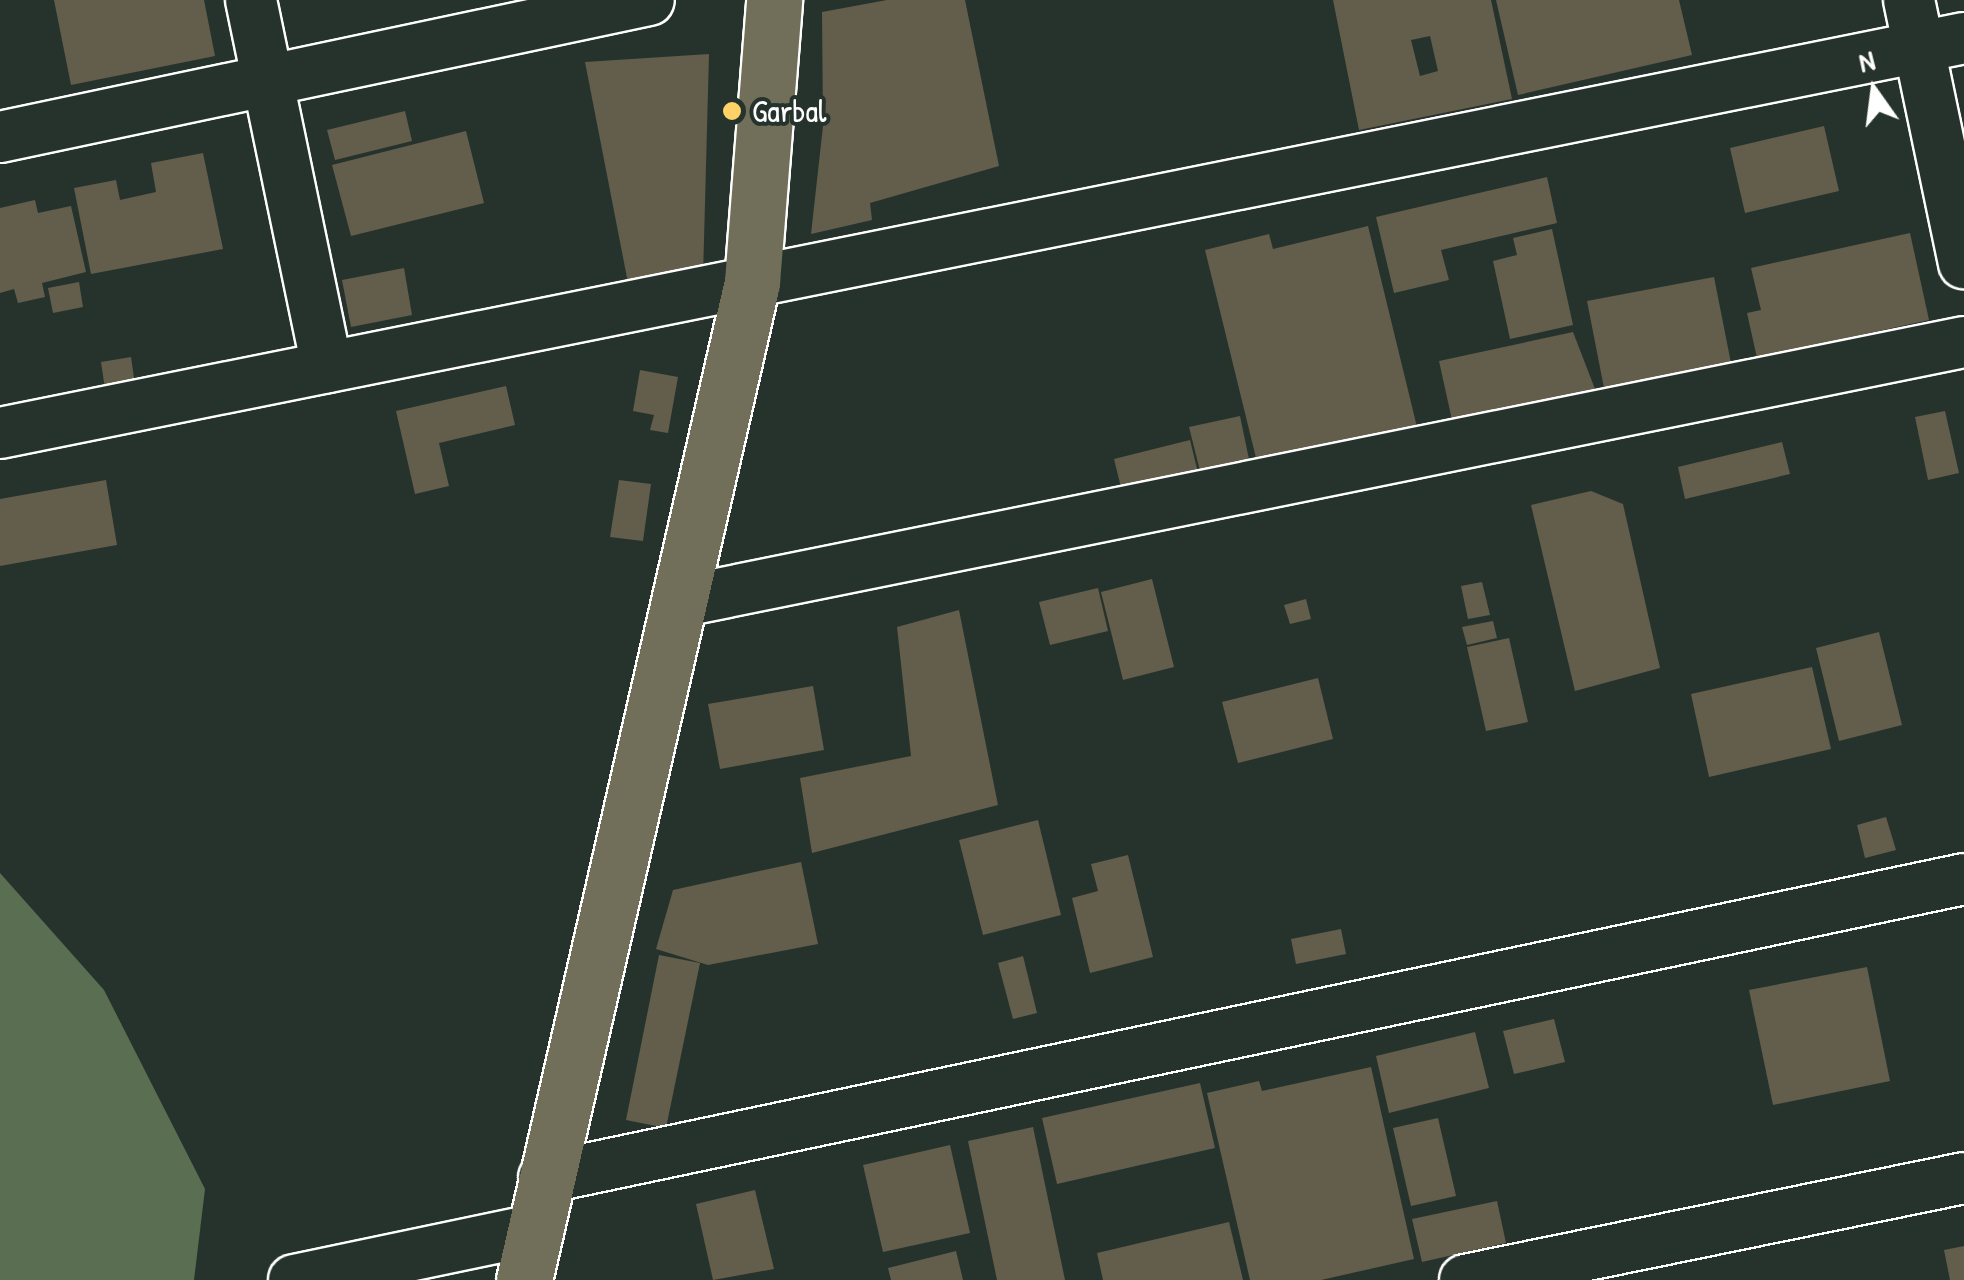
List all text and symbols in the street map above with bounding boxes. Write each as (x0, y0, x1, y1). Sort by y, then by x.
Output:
north arrow (1824, 40, 1924, 140)
text: N (1855, 41, 1879, 81)
place label: Garbal (752, 92, 826, 130)
marker: Garbal (721, 100, 743, 122)

